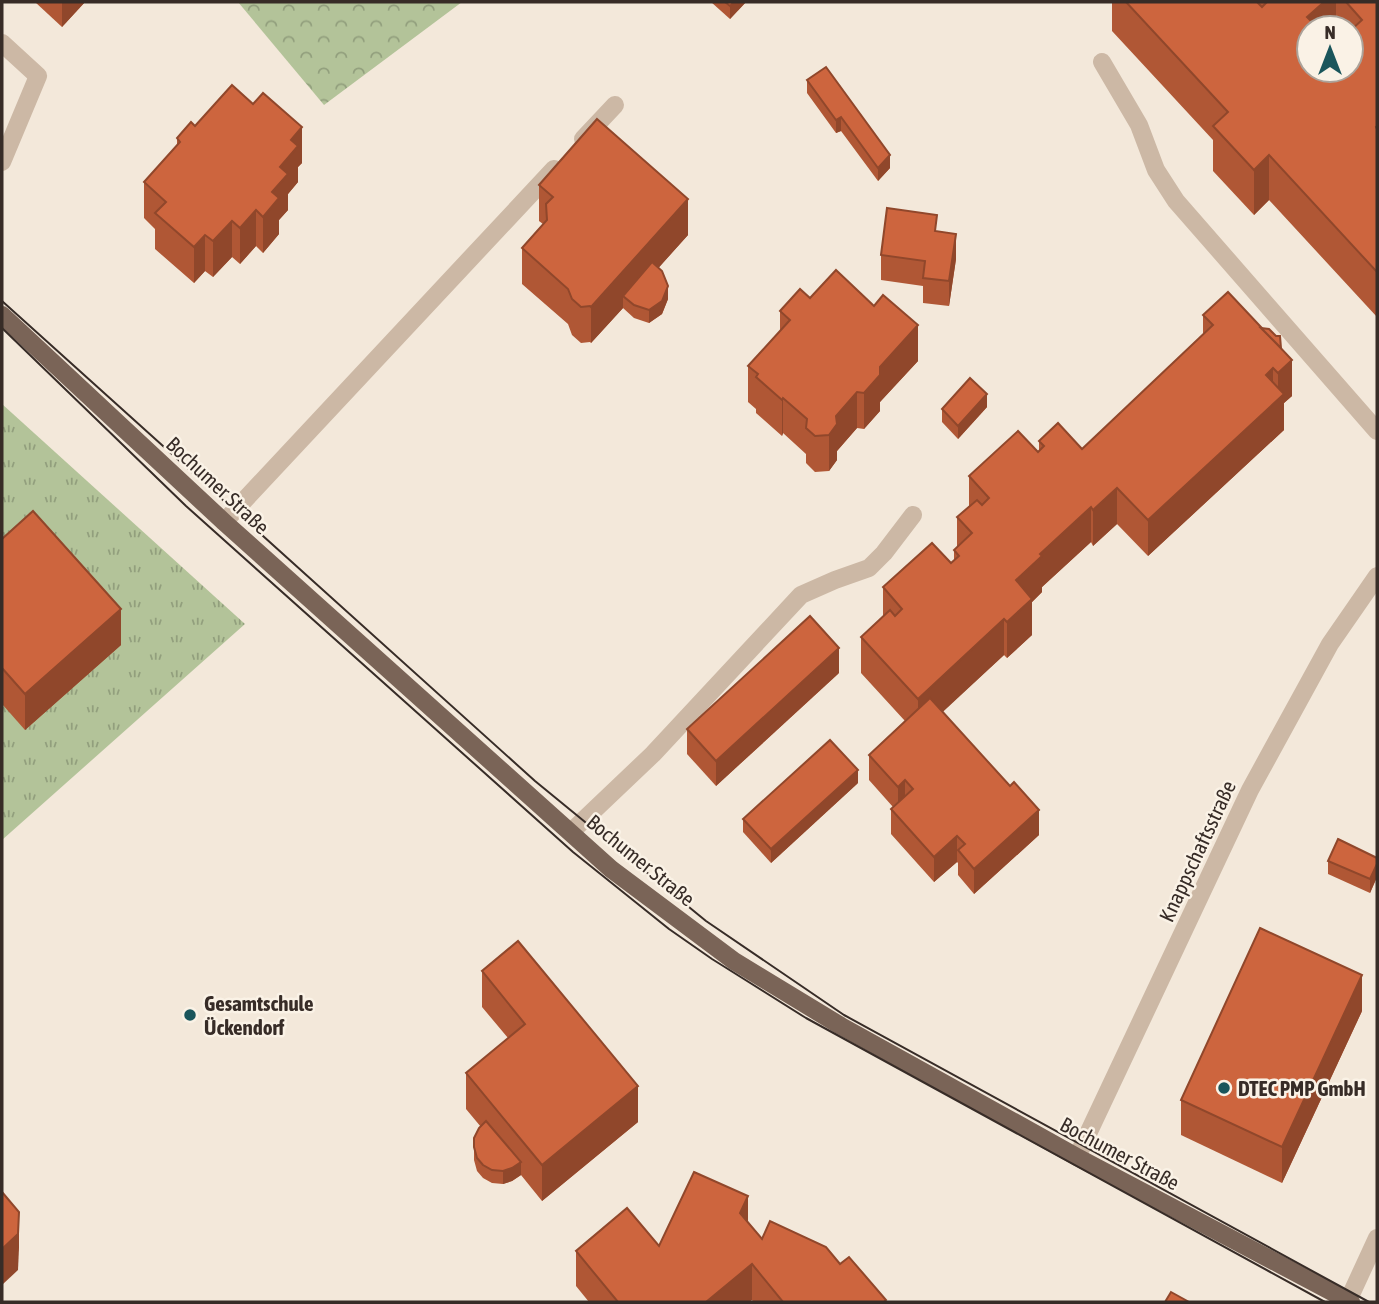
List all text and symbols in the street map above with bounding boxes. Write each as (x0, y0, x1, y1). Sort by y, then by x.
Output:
north arrow (1295, 14, 1365, 84)
text: N (1324, 21, 1336, 43)
street label: Bochumer Straße (162, 431, 274, 539)
street label: Knappschaftsstraße (1154, 777, 1240, 925)
street label: Bochumer Straße (582, 809, 700, 911)
place label: Gesamtschule Ückendorf (204, 991, 313, 1039)
marker: Gesamtschule Ückendorf (182, 1007, 198, 1023)
place label: DTEC PMP GmbH (1238, 1076, 1366, 1100)
marker: DTEC PMP GmbH (1216, 1080, 1232, 1096)
street label: Bochumer Straße (1056, 1112, 1184, 1194)

